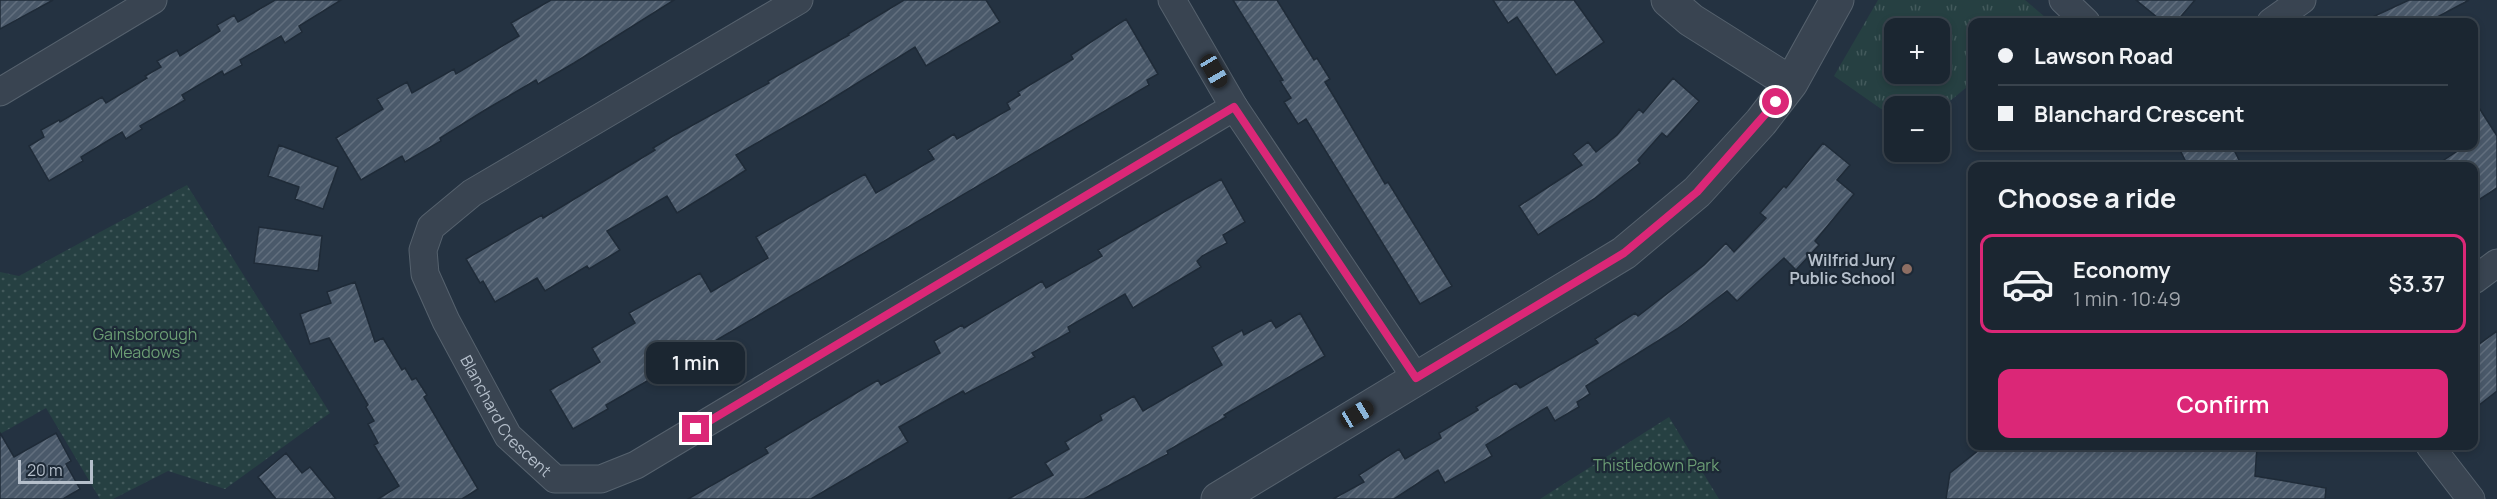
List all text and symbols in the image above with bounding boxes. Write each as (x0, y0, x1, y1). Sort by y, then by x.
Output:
map controls (1884, 18, 1950, 162)
button: + (1884, 18, 1950, 84)
text: Lawson Road (2034, 41, 2173, 71)
car (1197, 51, 1231, 91)
route start (1762, 88, 1789, 115)
button: − (1884, 96, 1950, 162)
text: Blanchard Crescent (2034, 99, 2244, 129)
text: Choose a ride (1998, 179, 2176, 216)
place label: Wilfrid Jury Public School (1790, 249, 1895, 289)
text: Economy (2073, 255, 2171, 285)
icon: car (2001, 257, 2055, 311)
marker: Wilfrid Jury Public School (1900, 262, 1914, 276)
text: $3.37 (2388, 269, 2445, 299)
text: 1 min · 10:49 (2073, 285, 2181, 312)
park label: Gainsborough Meadows (93, 323, 197, 363)
callout: 1 min (646, 342, 746, 384)
text: 1 min (672, 349, 719, 376)
street label: Blanchard Crescent (455, 351, 556, 482)
button: Confirm (1998, 369, 2448, 438)
car (1337, 397, 1377, 431)
route end (682, 415, 709, 442)
park label: Thistledown Park (1593, 454, 1720, 476)
scale bar (18, 457, 93, 484)
text: 20 m (27, 459, 63, 481)

